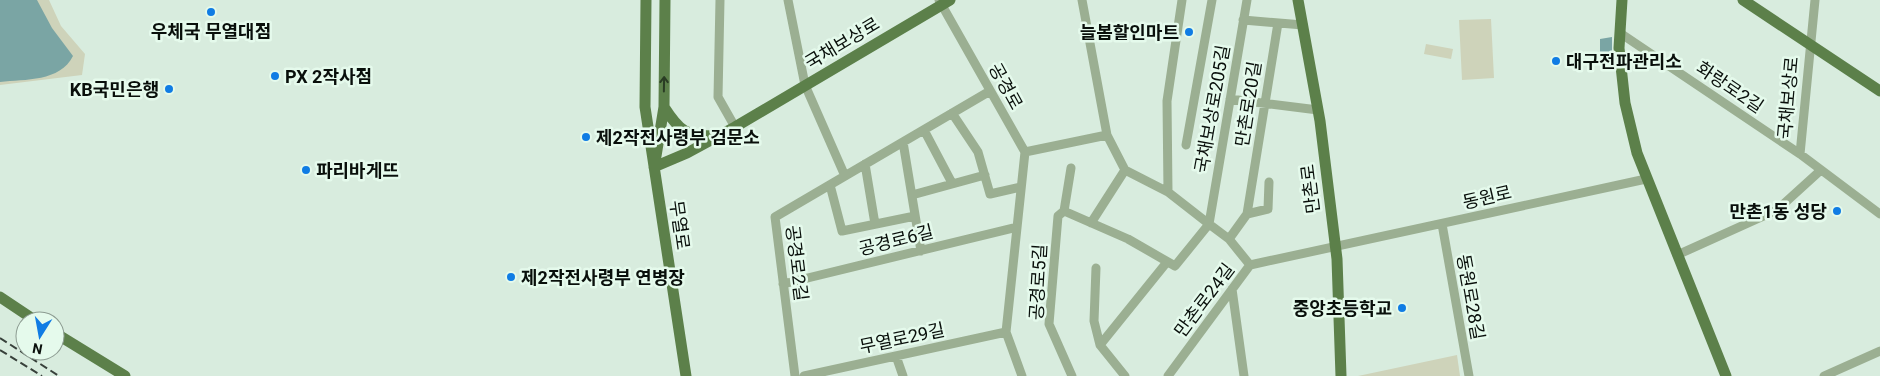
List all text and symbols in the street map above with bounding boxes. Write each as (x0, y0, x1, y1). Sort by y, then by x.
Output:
marker: 우체국 무열대점 (205, 6, 217, 18)
street label: 국채보상로 (801, 13, 883, 73)
place label: 우체국 무열대점 (151, 21, 271, 42)
place label: 늘봄할인마트 (1080, 22, 1179, 43)
marker: 늘봄할인마트 (1183, 26, 1195, 38)
street label: 국채보상로205길 (1190, 43, 1234, 175)
place label: 대구전파관리소 (1566, 51, 1682, 72)
marker: 대구전파관리소 (1550, 55, 1562, 67)
street label: 국채보상로 (1774, 56, 1802, 140)
street label: 화랑로2길 (1692, 57, 1768, 117)
street label: 공경로 (985, 59, 1027, 113)
street label: 만촌로20길 (1231, 60, 1265, 148)
place label: PX 2작사점 (285, 66, 372, 87)
marker: PX 2작사점 (269, 70, 281, 82)
one-way arrow (659, 77, 669, 93)
place label: KB국민은행 (70, 79, 159, 100)
marker: KB국민은행 (163, 83, 175, 95)
place label: 제2작전사령부 검문소 (596, 127, 760, 148)
marker: 제2작전사령부 검문소 (580, 131, 592, 143)
place label: 파리바게뜨 (316, 160, 399, 181)
street label: 만촌로 (1297, 163, 1323, 215)
marker: 파리바게뜨 (300, 164, 312, 176)
street label: 동원로 (1460, 181, 1514, 213)
street label: 무열로 (666, 199, 694, 251)
place label: 만촌1동 성당 (1729, 201, 1827, 222)
marker: 만촌1동 성당 (1831, 205, 1843, 217)
street label: 공경로6길 (856, 221, 936, 259)
street label: 공경로2길 (782, 224, 812, 302)
street label: 공경로5길 (1026, 243, 1050, 321)
street label: 동원로28길 (1453, 253, 1489, 341)
street label: 만촌로24길 (1170, 259, 1238, 341)
place label: 제2작전사령부 연병장 (521, 267, 685, 288)
marker: 제2작전사령부 연병장 (505, 271, 517, 283)
place label: 중앙초등학교 (1293, 298, 1392, 319)
marker: 중앙초등학교 (1396, 302, 1408, 314)
north arrow (15, 311, 65, 361)
street label: 무열로29길 (858, 319, 946, 357)
text: N (31, 340, 44, 358)

